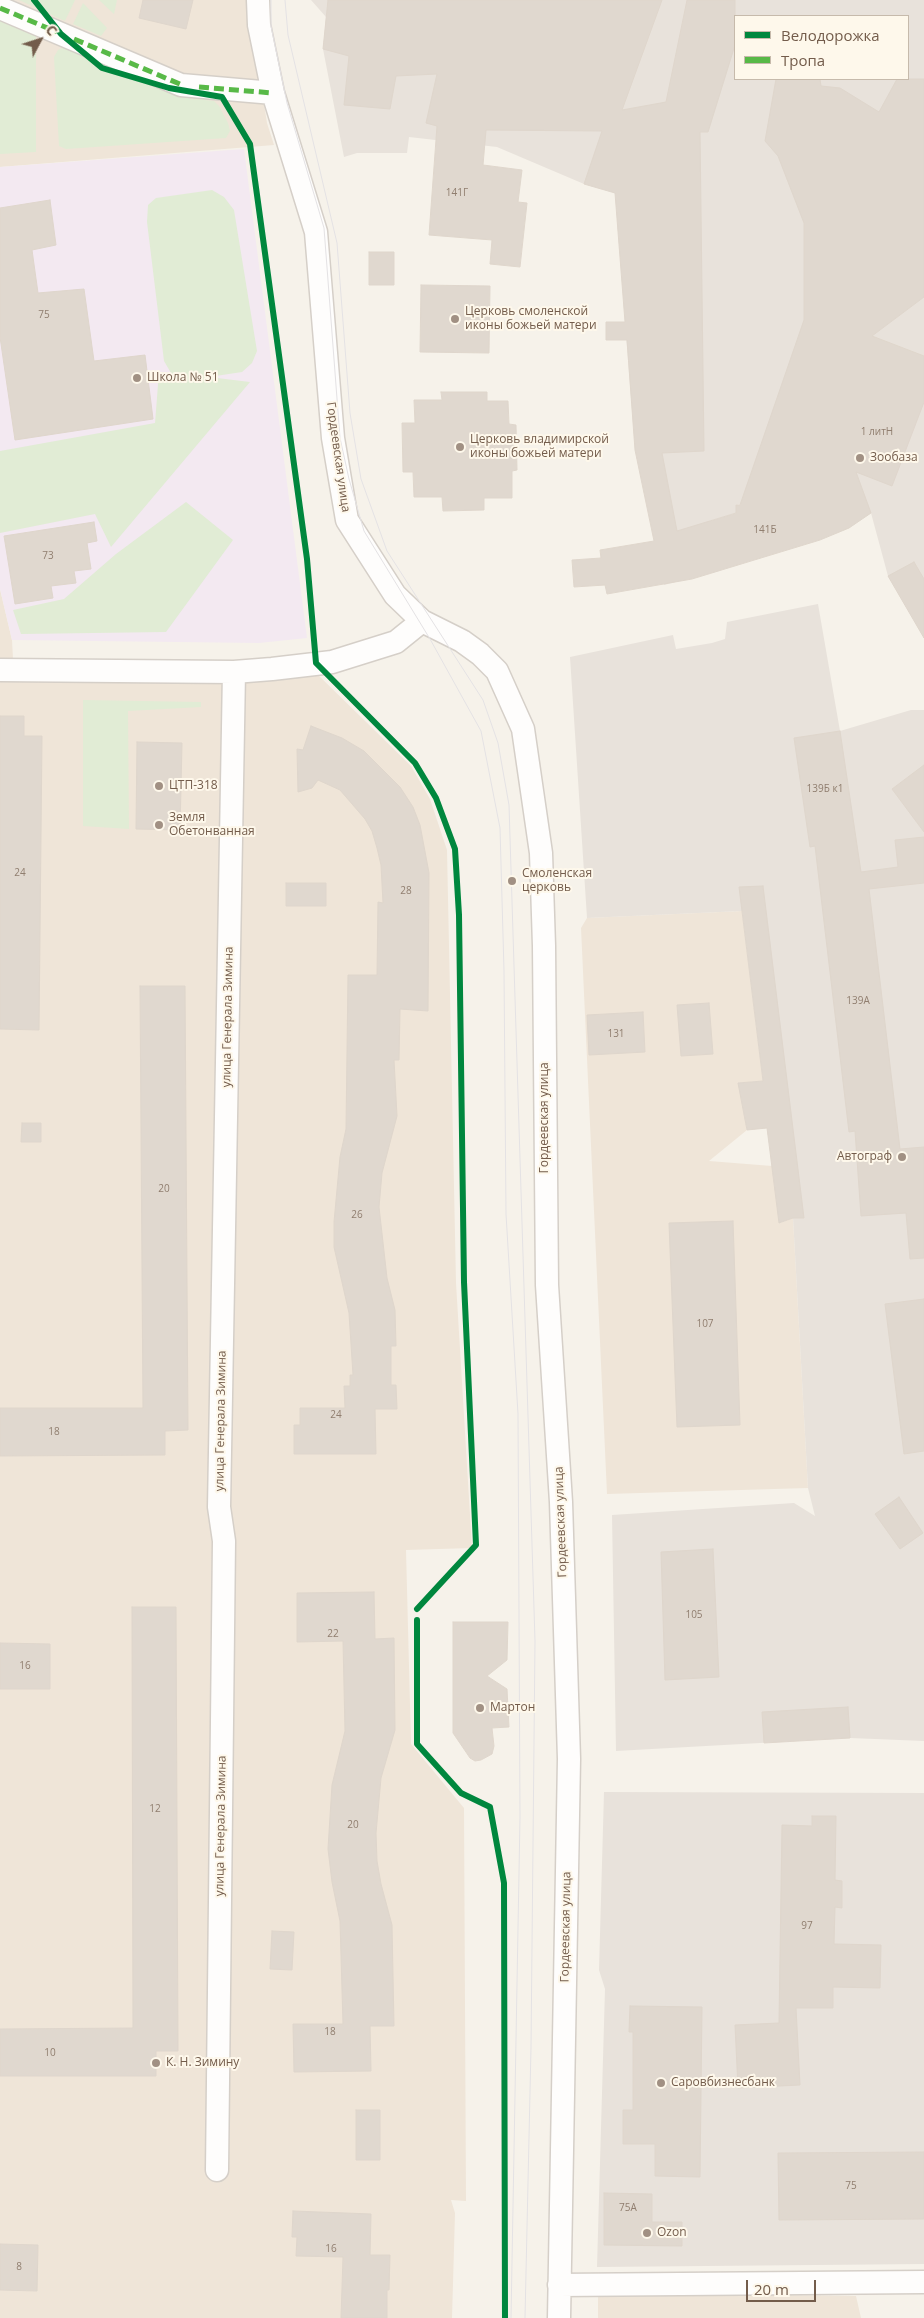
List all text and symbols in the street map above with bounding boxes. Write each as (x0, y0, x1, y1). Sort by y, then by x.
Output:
north arrow (15, 15, 65, 65)
legend (734, 15, 909, 80)
text: С (42, 21, 62, 40)
text: Велодорожка (781, 25, 880, 45)
text: Тропа (781, 50, 825, 70)
house number: 141Г (446, 187, 468, 199)
place label: Церковь смоленской иконы божьей матери (465, 305, 597, 333)
house number: 75 (38, 309, 50, 321)
marker: Церковь смоленской иконы божьей матери (449, 313, 461, 325)
place label: Школа № 51 (147, 371, 219, 385)
marker: Школа № 51 (131, 372, 143, 384)
street label: Гордеевская улица (323, 401, 353, 513)
house number: 1 литН (861, 426, 893, 438)
place label: Церковь владимирской иконы божьей матери (470, 433, 609, 461)
marker: Церковь владимирской иконы божьей матери (454, 441, 466, 453)
place label: Зообаза (870, 451, 918, 465)
marker: Зообаза (854, 452, 866, 464)
house number: 141Б (753, 524, 777, 536)
house number: 73 (42, 550, 54, 562)
place label: ЦТП-318 (169, 779, 218, 793)
marker: ЦТП-318 (153, 780, 165, 792)
house number: 139Б к1 (807, 783, 843, 795)
place label: Земля Обетонванная (169, 811, 255, 839)
marker: Земля Обетонванная (153, 819, 165, 831)
house number: 24 (14, 867, 26, 879)
place label: Смоленская церковь (522, 867, 592, 895)
marker: Смоленская церковь (506, 875, 518, 887)
house number: 28 (400, 885, 412, 897)
street label: улица Генерала Зимина (220, 946, 236, 1088)
house number: 139А (846, 995, 870, 1007)
house number: 131 (607, 1028, 625, 1040)
street label: Гордеевская улица (538, 1062, 552, 1174)
place label: Автограф (837, 1150, 892, 1164)
marker: Автограф (896, 1151, 908, 1163)
house number: 20 (158, 1183, 170, 1195)
house number: 26 (351, 1209, 363, 1221)
house number: 107 (696, 1318, 714, 1330)
street label: улица Генерала Зимина (213, 1350, 229, 1492)
house number: 24 (330, 1409, 342, 1421)
house number: 18 (48, 1426, 60, 1438)
street label: Гордеевская улица (552, 1466, 570, 1578)
house number: 105 (685, 1609, 703, 1621)
house number: 22 (327, 1628, 339, 1640)
house number: 16 (19, 1660, 31, 1672)
place label: Мартон (490, 1701, 535, 1715)
marker: Мартон (474, 1702, 486, 1714)
street label: улица Генерала Зимина (213, 1755, 229, 1897)
house number: 12 (149, 1803, 161, 1815)
house number: 20 (347, 1819, 359, 1831)
street label: Гордеевская улица (558, 1871, 574, 1983)
house number: 97 (801, 1920, 813, 1932)
house number: 18 (324, 2026, 336, 2038)
house number: 10 (44, 2047, 56, 2059)
place label: К. Н. Зимину (166, 2056, 239, 2070)
marker: К. Н. Зимину (150, 2057, 162, 2069)
place label: Саровбизнесбанк (671, 2076, 775, 2090)
marker: Саровбизнесбанк (655, 2077, 667, 2089)
house number: 75 (845, 2180, 857, 2192)
house number: 75А (619, 2202, 637, 2214)
place label: Ozon (657, 2226, 687, 2240)
marker: Ozon (641, 2227, 653, 2239)
house number: 16 (325, 2243, 337, 2255)
house number: 8 (16, 2261, 22, 2273)
scale bar (749, 2270, 819, 2302)
text: 20 m (754, 2279, 789, 2299)

